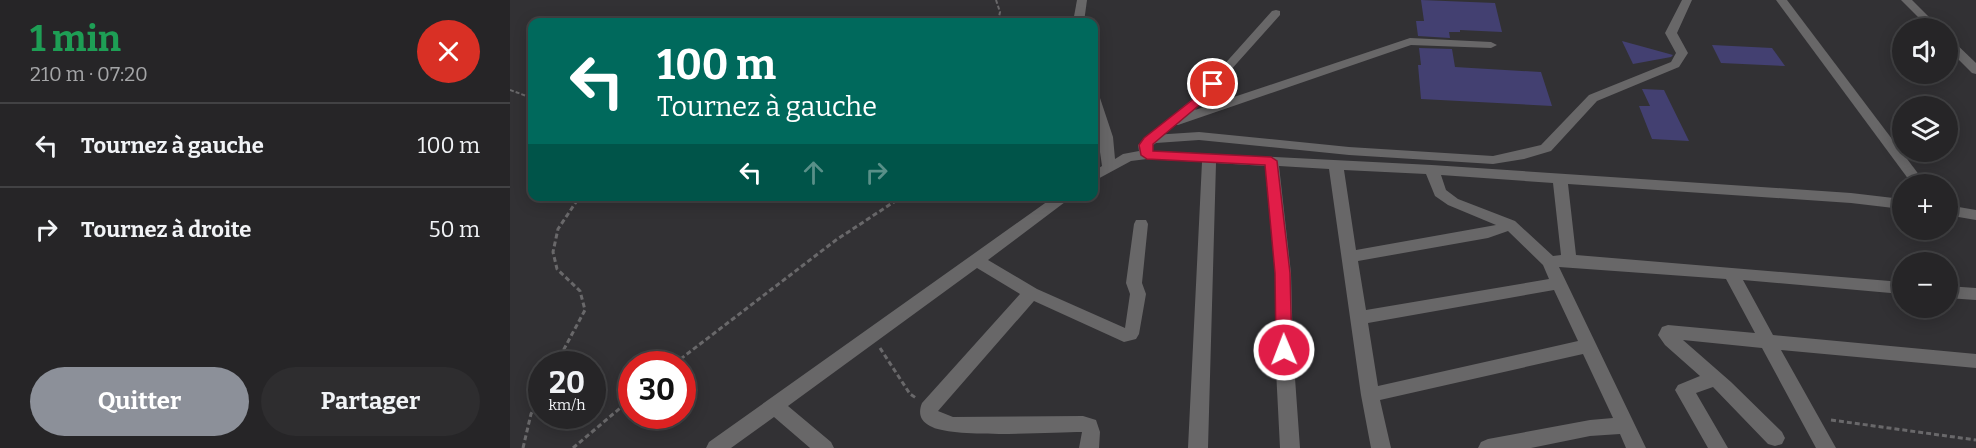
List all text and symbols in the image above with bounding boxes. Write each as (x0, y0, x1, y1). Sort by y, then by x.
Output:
text: 1 min (30, 17, 121, 61)
map controls (1892, 18, 1958, 318)
button: sound (1892, 18, 1958, 84)
button: close (417, 20, 480, 83)
text: 100 m (657, 40, 776, 90)
icon: left (558, 42, 636, 120)
pin (1187, 58, 1238, 109)
text: 210 m · 07:20 (30, 62, 148, 86)
icon: arrive (1196, 67, 1229, 100)
text: Tournez à gauche (657, 91, 877, 123)
button: layers (1892, 96, 1958, 162)
icon: left (30, 129, 63, 162)
text: Tournez à gauche (81, 132, 264, 159)
text: 100 m (417, 132, 480, 159)
icon: left (734, 156, 767, 189)
icon: ahead (797, 156, 830, 189)
icon: right (860, 156, 893, 189)
button: + (1892, 174, 1958, 240)
icon: right (30, 213, 63, 246)
text: Tournez à droite (81, 216, 251, 243)
text: 50 m (429, 216, 480, 243)
button: − (1892, 252, 1958, 318)
position arrow (1252, 318, 1316, 382)
speed limit sign: 30 (618, 351, 696, 429)
text: 20 (549, 365, 585, 401)
button: Quitter (30, 367, 249, 436)
button: Partager (261, 367, 480, 436)
text: km/h (548, 396, 586, 414)

